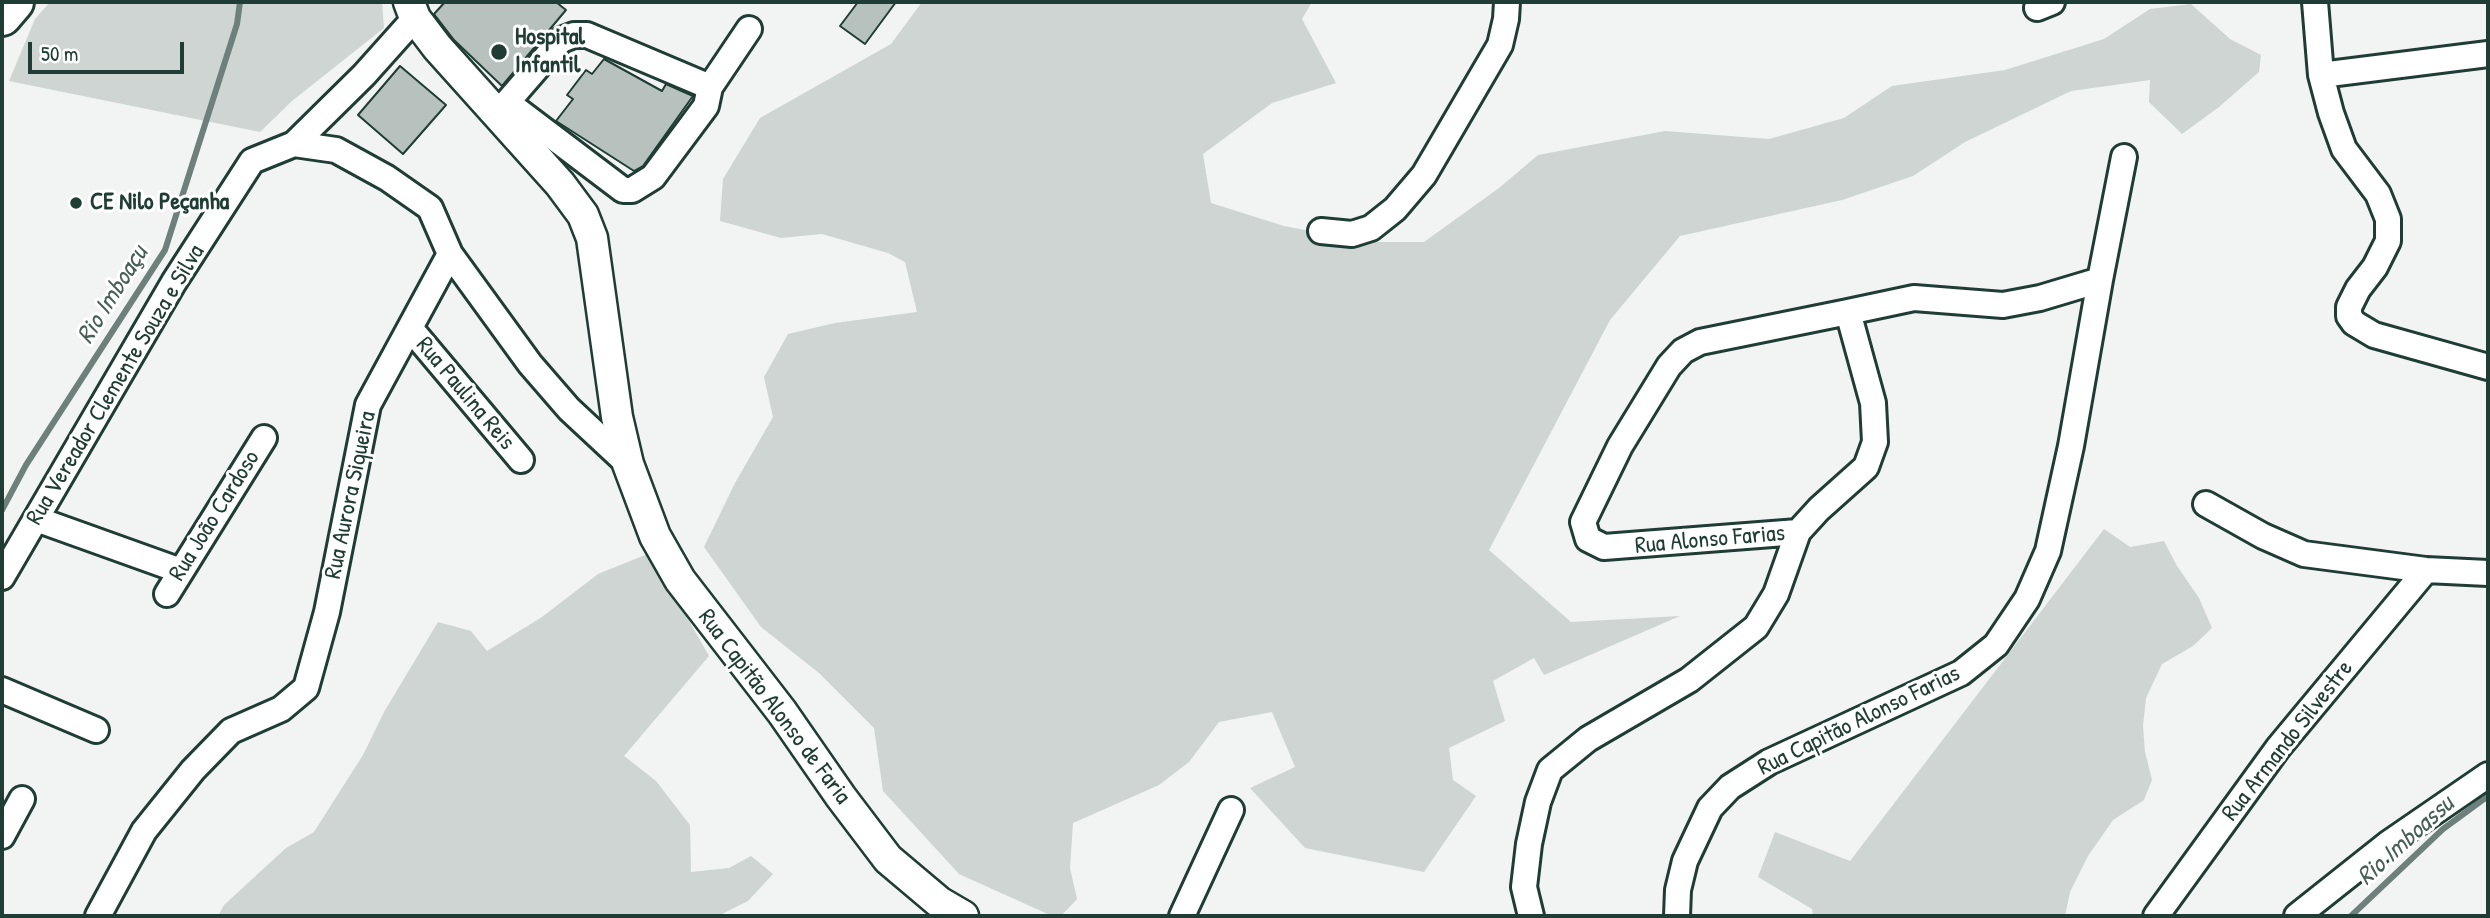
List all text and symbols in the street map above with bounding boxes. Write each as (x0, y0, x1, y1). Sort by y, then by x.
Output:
place label: Hospital Infantil (515, 24, 585, 80)
scale bar (32, 28, 187, 72)
text: 50 m (41, 39, 78, 68)
marker: Hospital Infantil (489, 42, 509, 62)
place label: CE Nilo Peçanha (90, 189, 229, 217)
marker: CE Nilo Peçanha (68, 195, 84, 211)
street label: Rua Vereador Clemente Souza e Silva (21, 240, 211, 530)
water label: Rio Imboaçu (71, 240, 155, 350)
street label: Rua Paulina Reis (409, 332, 521, 456)
street label: Rua Aurora Siqueira (319, 409, 383, 581)
street label: Rua João Cardoso (163, 445, 267, 587)
street label: Rua Alonso Farias (1634, 519, 1786, 561)
street label: Rua Capitão Alonso de Faria (691, 604, 857, 810)
street label: Rua Armando Silvestre (2216, 655, 2360, 827)
street label: Rua Capitão Alonso Farias (1753, 660, 1965, 782)
water label: Rio Imboassu (2351, 789, 2461, 893)

